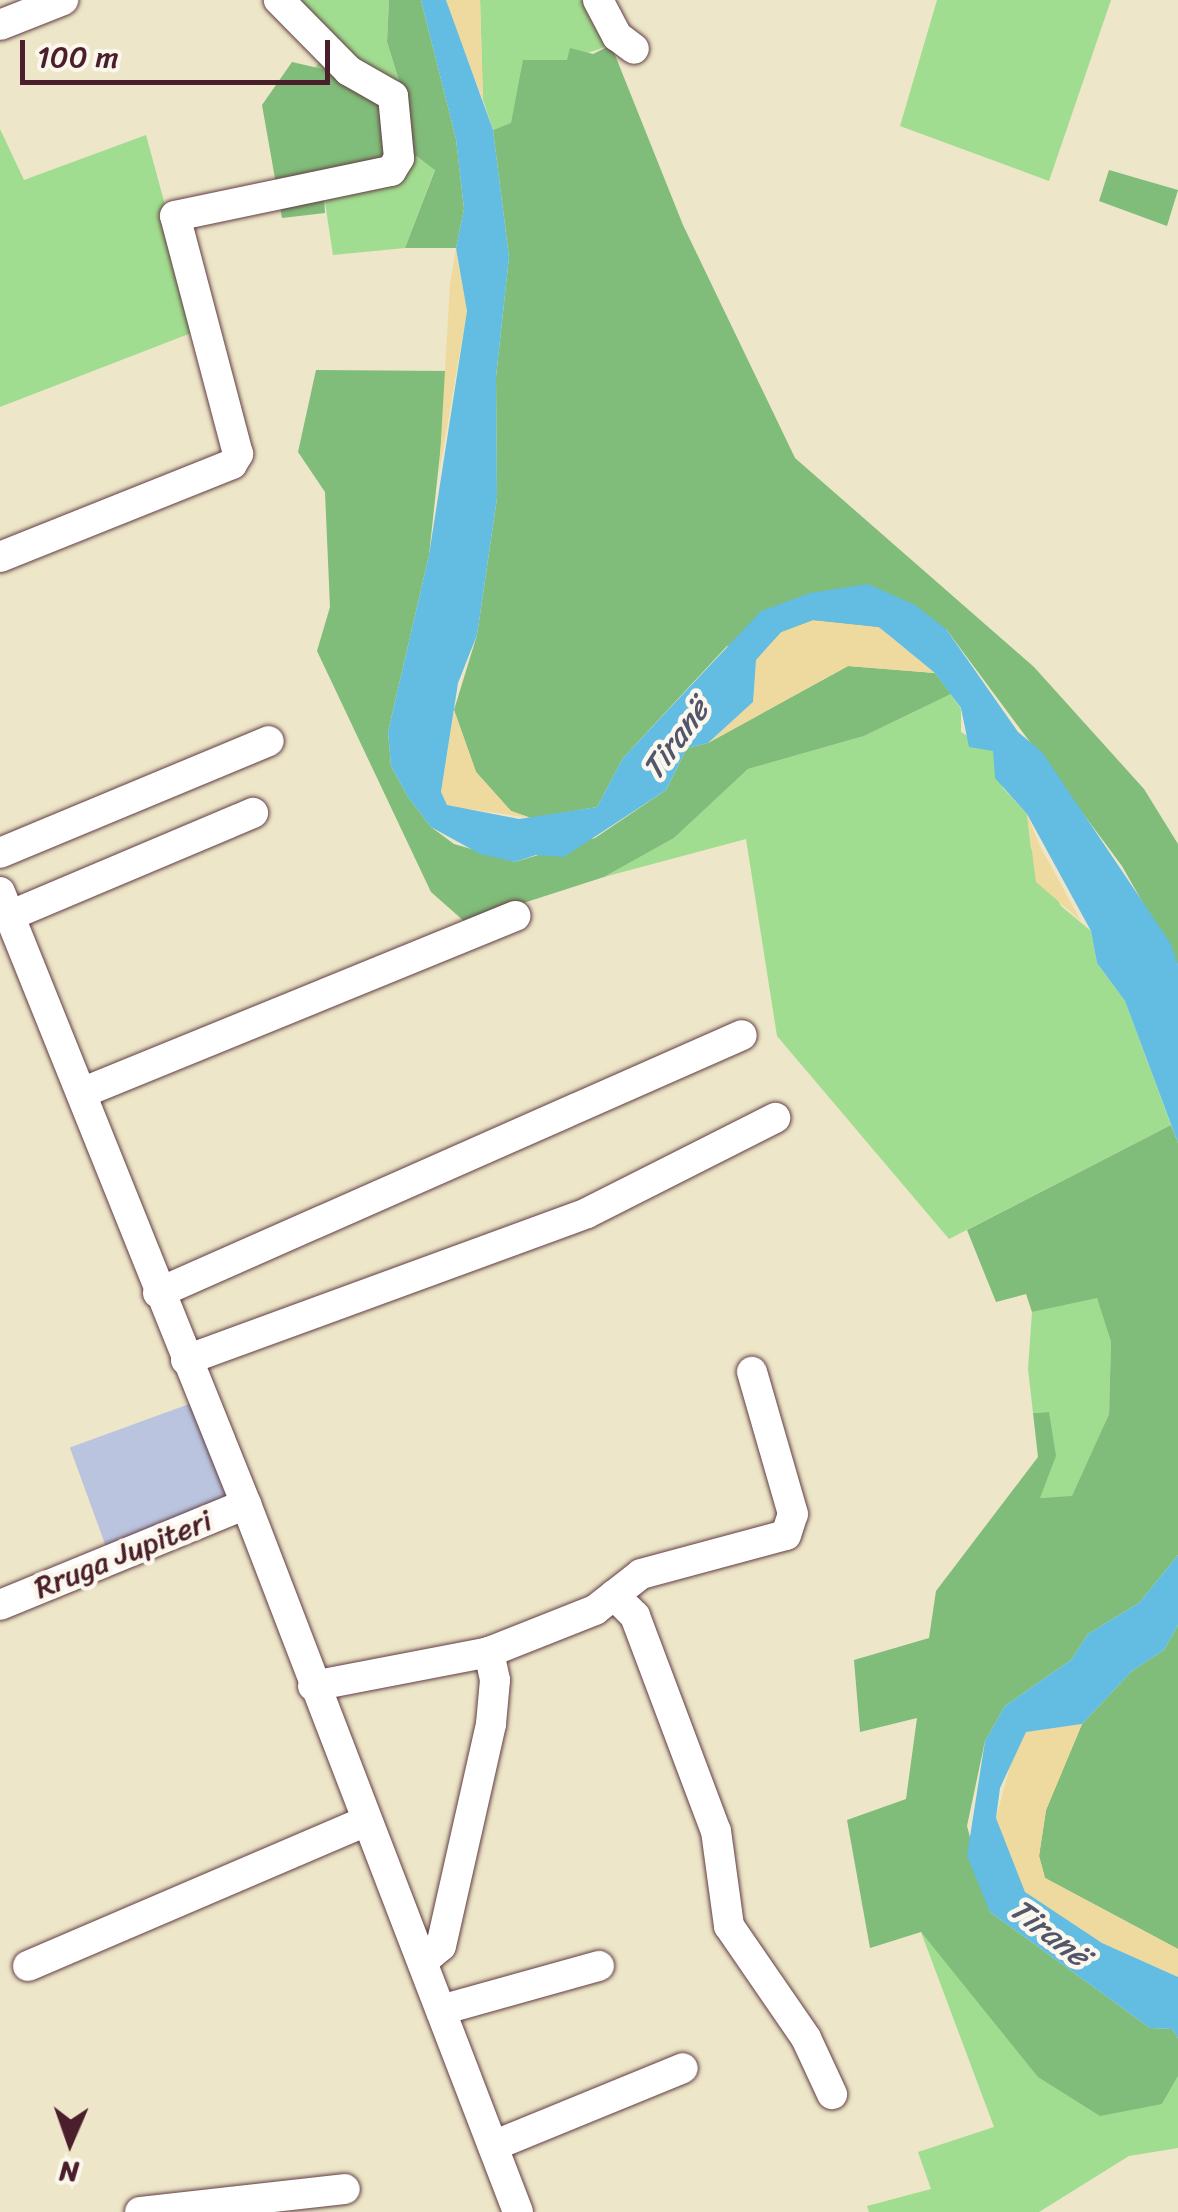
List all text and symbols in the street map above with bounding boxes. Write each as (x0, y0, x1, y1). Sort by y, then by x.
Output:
scale bar (25, 20, 335, 82)
text: 100 m (37, 30, 119, 84)
water label: Tiranë (634, 693, 718, 787)
street label: Rruga Jupiteri (30, 1502, 216, 1606)
water label: Tiranë (1002, 1890, 1096, 1976)
north arrow (20, 2092, 120, 2192)
text: N (58, 2148, 79, 2197)

